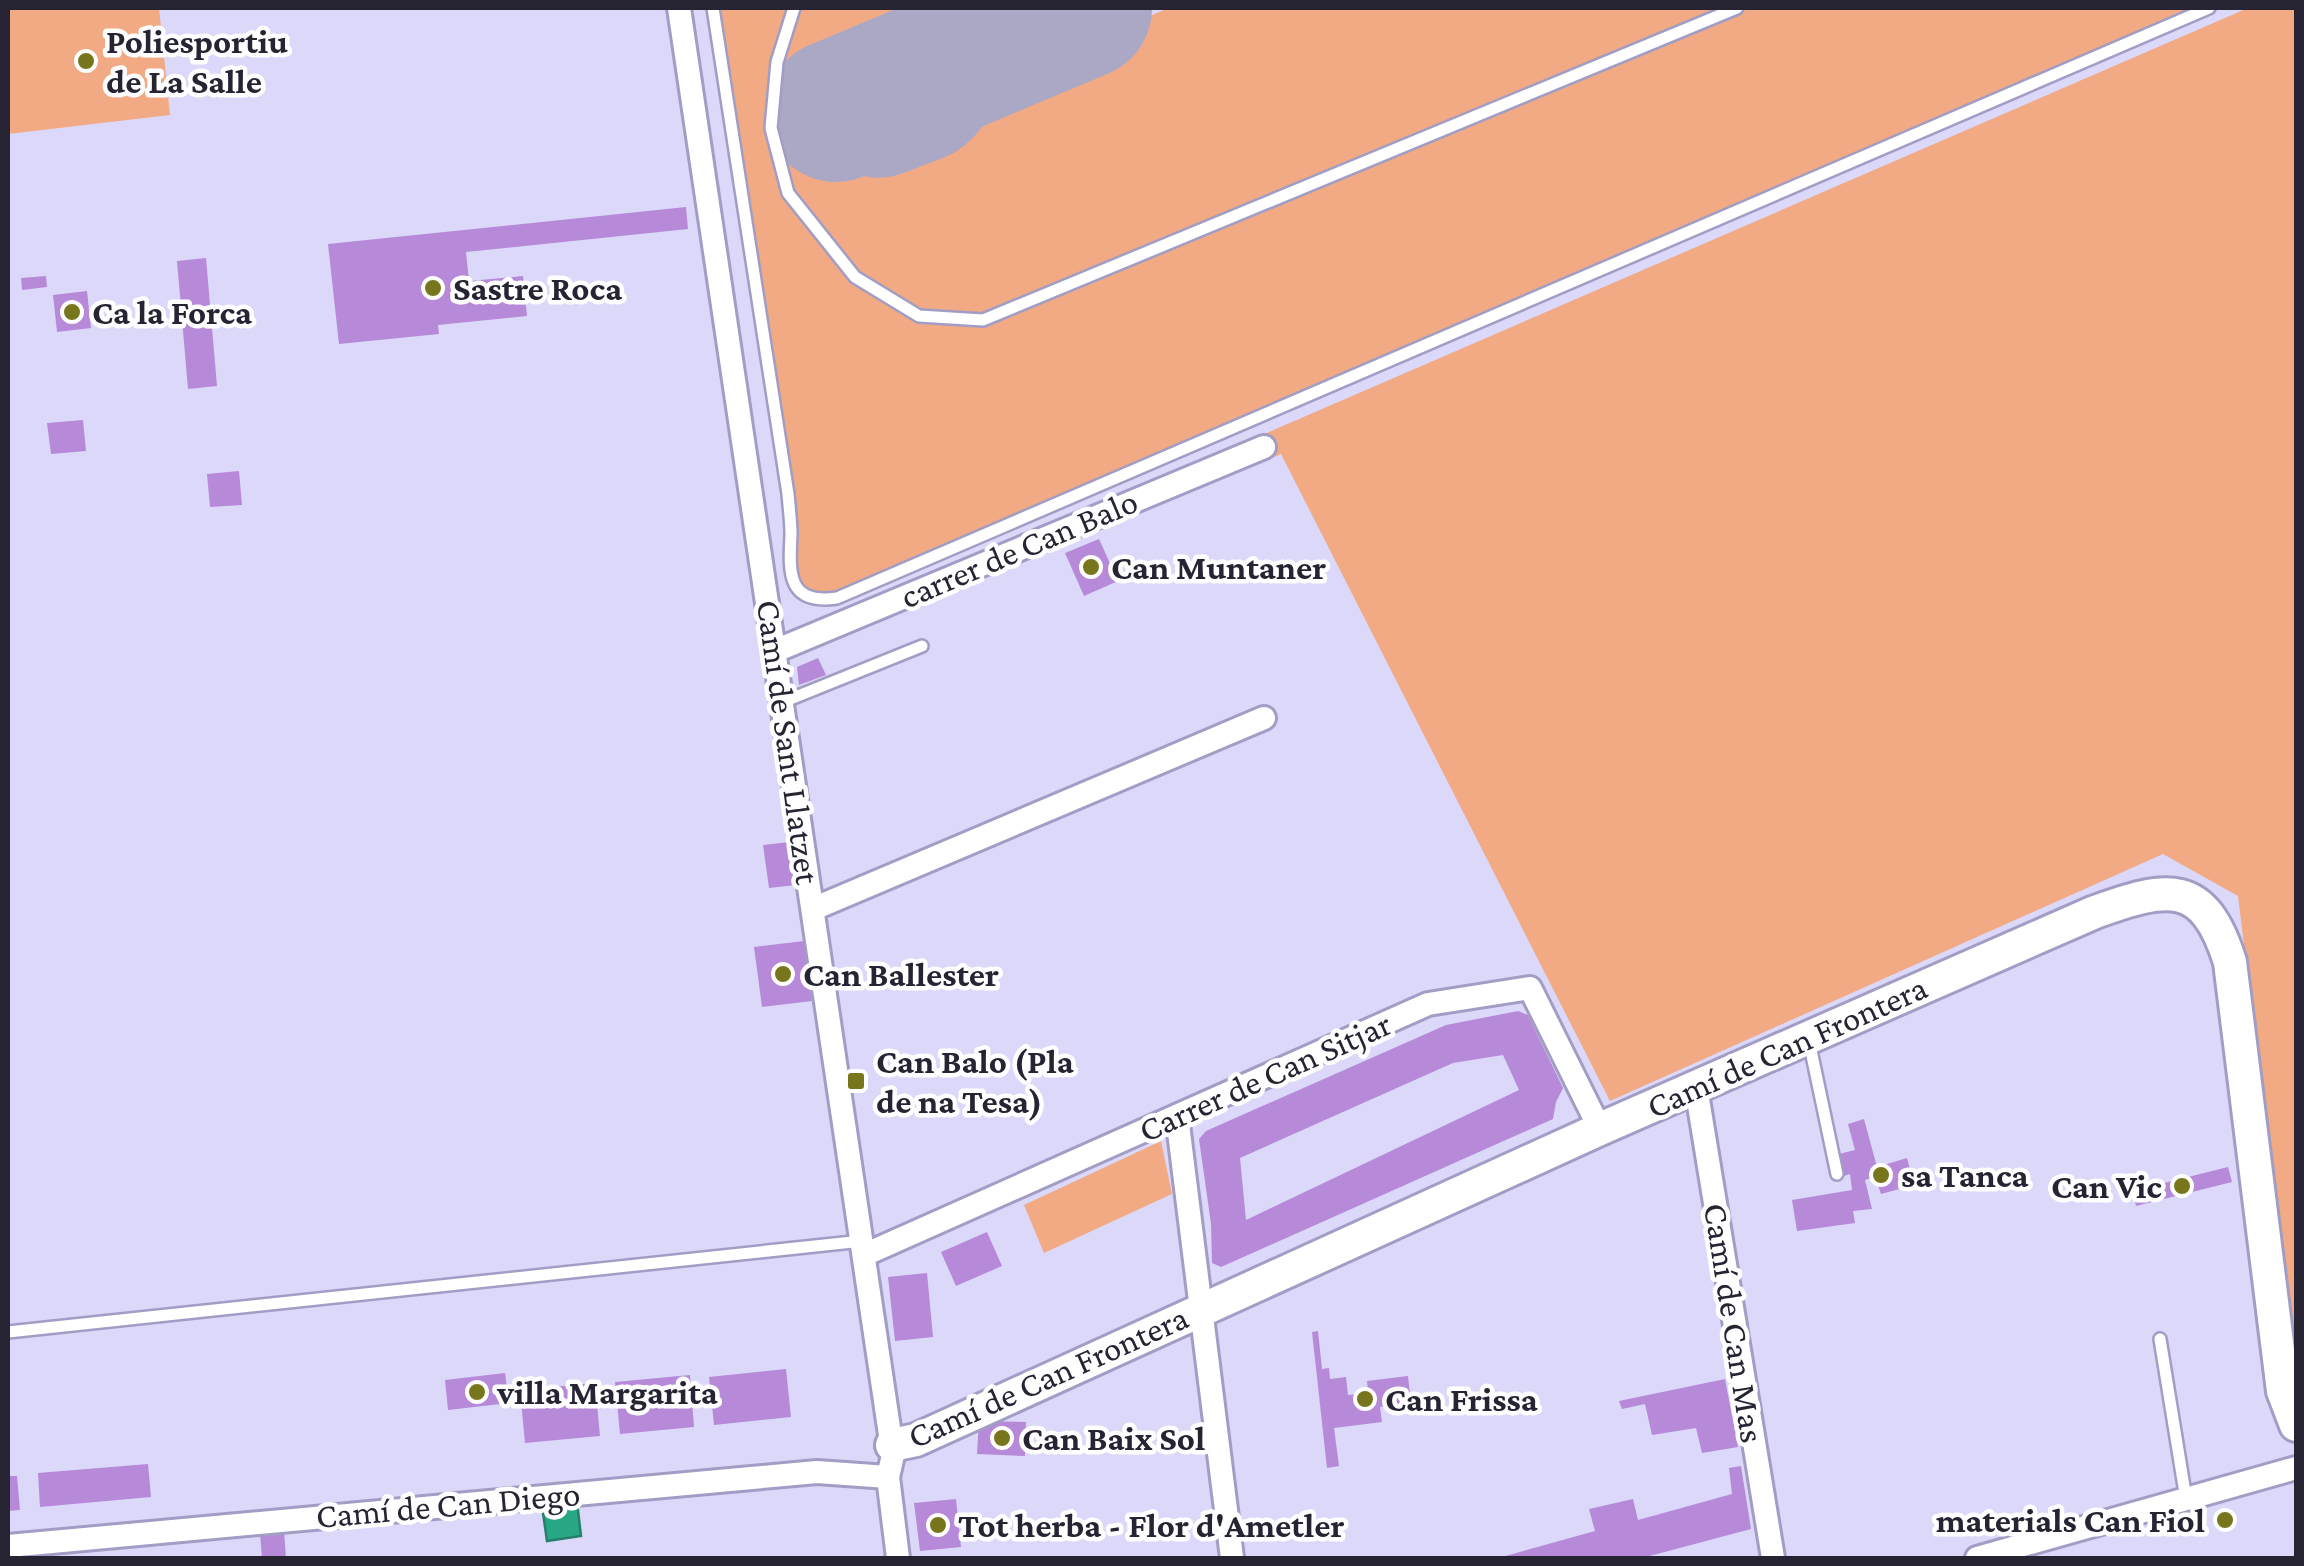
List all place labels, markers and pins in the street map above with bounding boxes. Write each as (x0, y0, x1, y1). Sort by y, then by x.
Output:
place label: Poliesportiu de La Salle (106, 22, 288, 101)
marker: Poliesportiu de La Salle (75, 50, 97, 72)
place label: Sastre Roca (453, 269, 622, 308)
marker: Sastre Roca (422, 277, 444, 299)
place label: Ca la Forca (92, 293, 252, 332)
marker: Ca la Forca (61, 301, 83, 323)
place label: Can Muntaner (1111, 548, 1326, 587)
marker: Can Muntaner (1080, 556, 1102, 578)
place label: Can Ballester (803, 955, 999, 994)
marker: Can Ballester (772, 963, 794, 985)
place label: Can Balo (Pla de na Tesa) (876, 1042, 1074, 1121)
marker: Can Balo (Pla de na Tesa) (845, 1070, 867, 1092)
place label: sa Tanca (1901, 1156, 2029, 1195)
marker: sa Tanca (1870, 1164, 1892, 1186)
place label: Can Vic (2051, 1167, 2162, 1206)
marker: Can Vic (2171, 1175, 2193, 1197)
place label: villa Margarita (496, 1373, 718, 1412)
place label: Can Frissa (1385, 1380, 1538, 1419)
marker: villa Margarita (466, 1381, 488, 1403)
marker: Can Frissa (1354, 1388, 1376, 1410)
place label: Can Baix Sol (1022, 1419, 1205, 1458)
marker: Can Baix Sol (991, 1427, 1013, 1449)
place label: materials Can Fiol (1936, 1501, 2205, 1540)
place label: Tot herba - Flor d'Ametler (958, 1506, 1344, 1545)
marker: materials Can Fiol (2214, 1509, 2236, 1531)
marker: Tot herba - Flor d'Ametler (927, 1514, 949, 1536)

